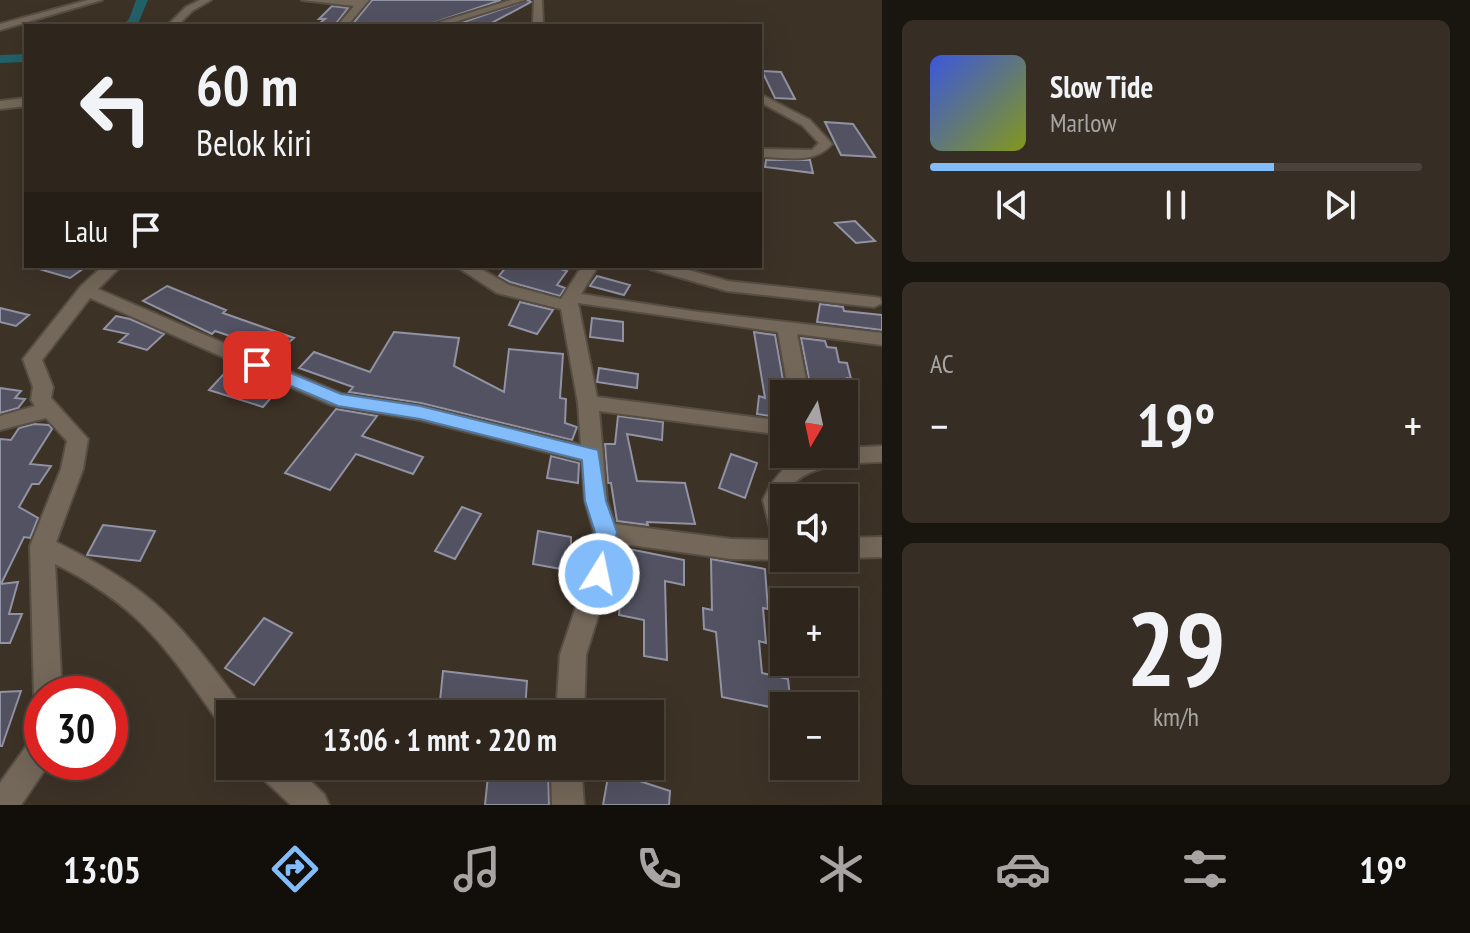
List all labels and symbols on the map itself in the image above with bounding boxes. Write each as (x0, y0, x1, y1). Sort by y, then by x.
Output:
pin (223, 331, 291, 399)
north arrow (770, 380, 858, 468)
position arrow (557, 532, 641, 616)
speed limit sign: 30 (24, 676, 128, 780)

